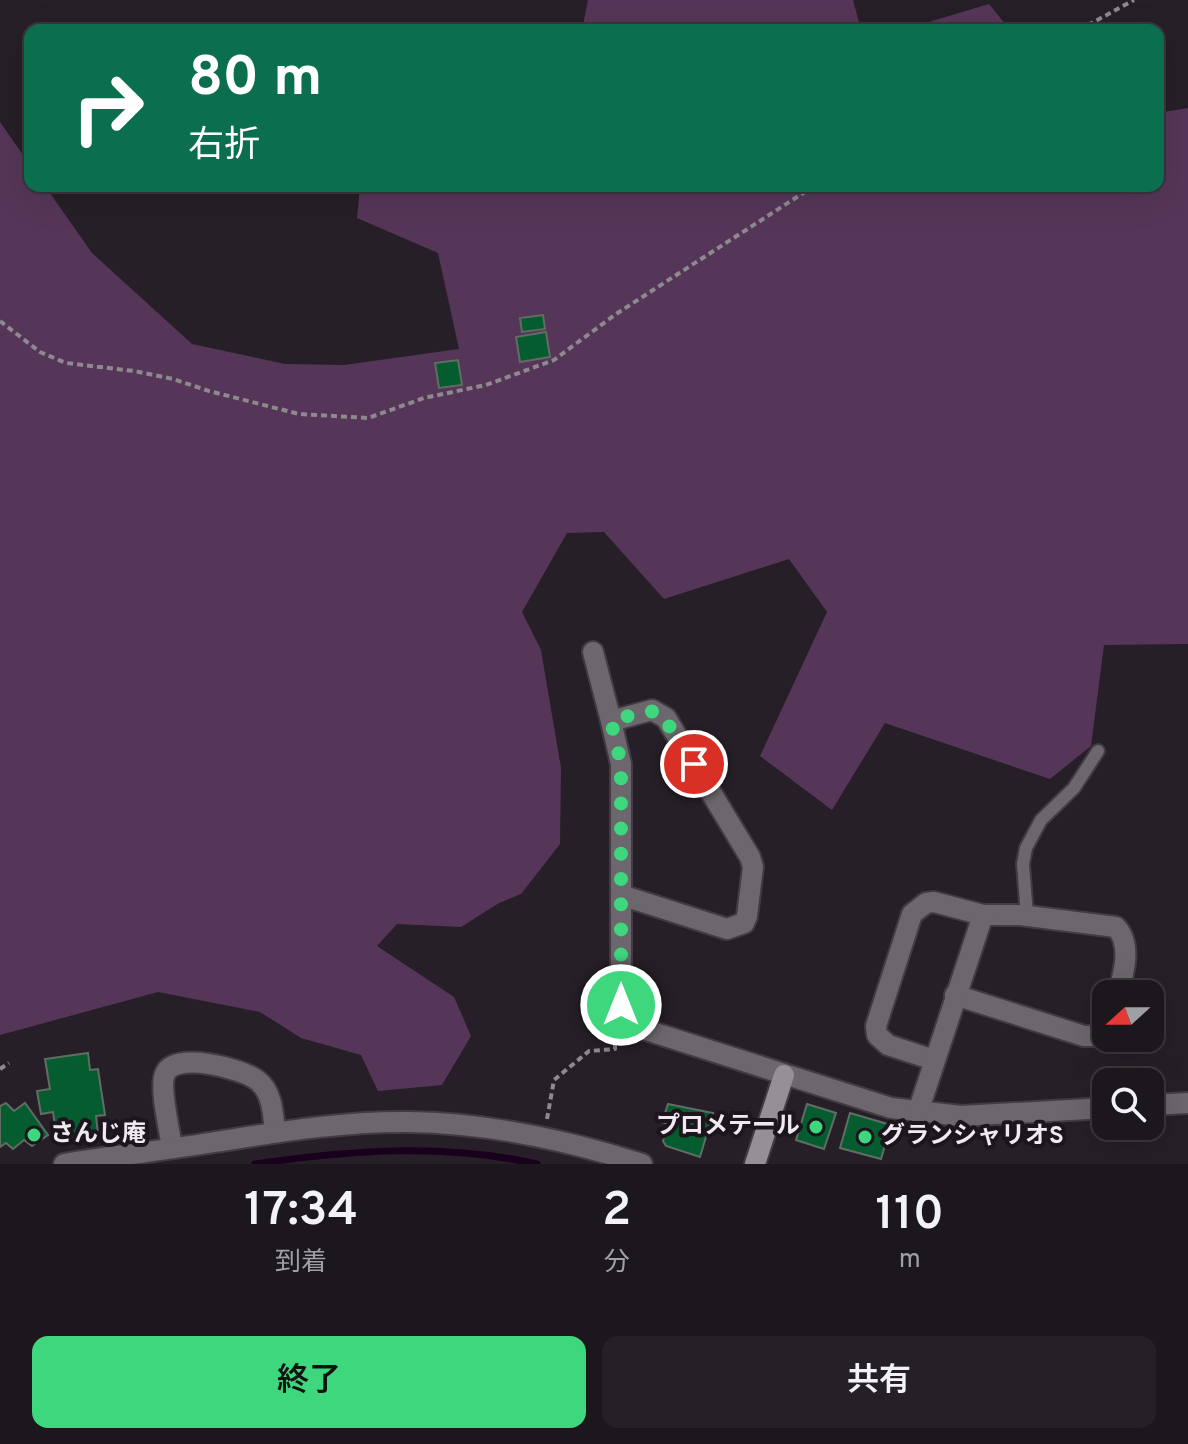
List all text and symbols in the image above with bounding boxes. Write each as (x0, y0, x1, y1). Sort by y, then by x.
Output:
text: 80 m (188, 45, 322, 115)
icon: right (56, 56, 160, 160)
text: 右折 (188, 124, 260, 170)
pin (660, 730, 728, 798)
icon: arrive (672, 742, 716, 786)
position arrow (579, 963, 663, 1047)
north arrow (1092, 980, 1164, 1052)
map controls (1092, 980, 1164, 1140)
button: search (1092, 1068, 1164, 1140)
place label: プロメテール (656, 1112, 800, 1142)
marker: プロメテール (807, 1118, 825, 1136)
place label: さんじ庵 (50, 1120, 146, 1150)
place label: グランシャリオS (881, 1122, 1064, 1152)
marker: さんじ庵 (25, 1126, 43, 1144)
marker: グランシャリオS (856, 1128, 874, 1146)
text: 17:34 (244, 1182, 358, 1242)
text: 2 (602, 1182, 631, 1242)
text: 110 (875, 1186, 944, 1246)
text: m (899, 1244, 921, 1277)
text: 到着 (275, 1247, 327, 1280)
text: 分 (604, 1247, 630, 1280)
button: 終了 (32, 1336, 586, 1428)
button: 共有 (602, 1336, 1156, 1428)

